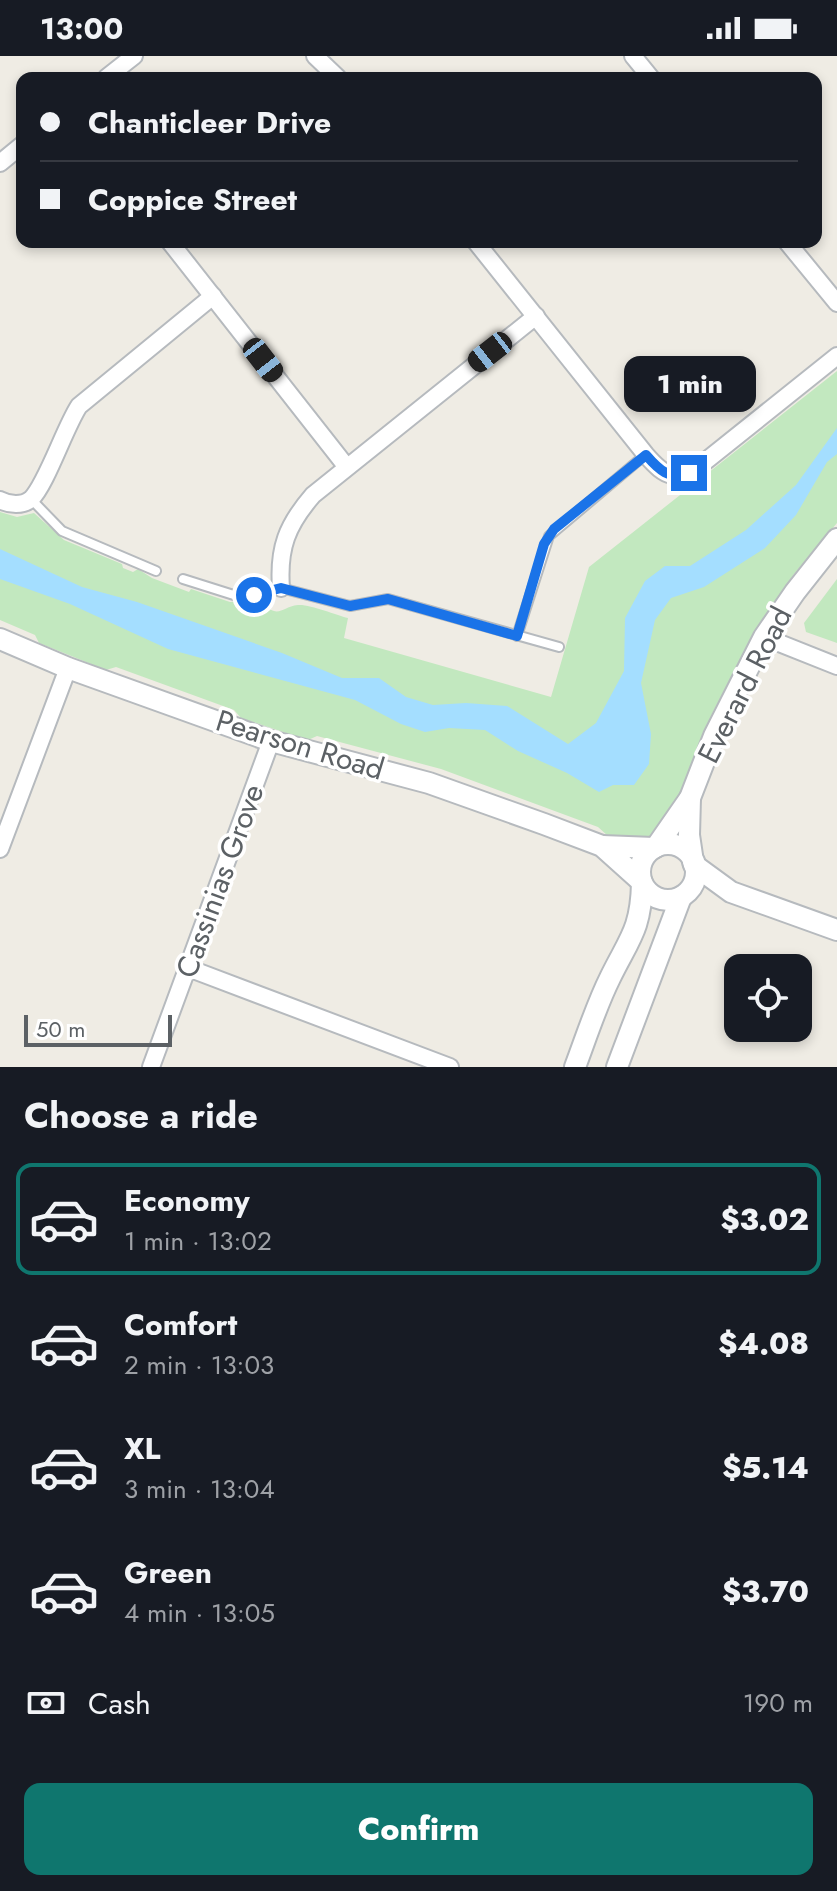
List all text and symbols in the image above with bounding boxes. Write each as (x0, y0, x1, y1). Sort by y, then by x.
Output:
text: 13:00 (40, 7, 123, 50)
text: Chanticleer Drive (88, 101, 331, 144)
text: Coppice Street (88, 178, 297, 221)
car (464, 328, 516, 376)
car (239, 334, 287, 386)
callout: 1 min (623, 357, 755, 413)
text: 1 min (657, 365, 723, 403)
route end (671, 455, 707, 491)
route start (236, 577, 272, 613)
street label: Everard Road (687, 599, 802, 771)
street label: Pearson Road (211, 699, 389, 790)
street label: Cassinias Grove (165, 778, 274, 984)
map controls (724, 954, 812, 1042)
button: locate (724, 954, 812, 1042)
scale bar (24, 1011, 172, 1047)
text: 50 m (36, 1013, 85, 1045)
text: Choose a ride (24, 1089, 258, 1141)
text: Economy (124, 1179, 250, 1222)
icon: car (28, 1183, 100, 1255)
text: $3.02 (720, 1198, 809, 1241)
text: 1 min · 13:02 (124, 1222, 272, 1260)
text: Comfort (124, 1303, 237, 1346)
icon: car (28, 1307, 100, 1379)
text: $4.08 (718, 1322, 809, 1365)
text: 2 min · 13:03 (124, 1346, 274, 1384)
text: XL (124, 1427, 160, 1470)
icon: car (28, 1431, 100, 1503)
text: $5.14 (722, 1446, 809, 1489)
text: 3 min · 13:04 (124, 1470, 275, 1508)
text: Green (124, 1551, 212, 1594)
icon: car (28, 1555, 100, 1627)
text: $3.70 (722, 1570, 809, 1613)
text: 4 min · 13:05 (124, 1594, 275, 1632)
icon: cash (24, 1681, 68, 1725)
text: Cash (88, 1682, 151, 1725)
text: 190 m (743, 1684, 813, 1722)
button: Confirm (24, 1783, 813, 1875)

